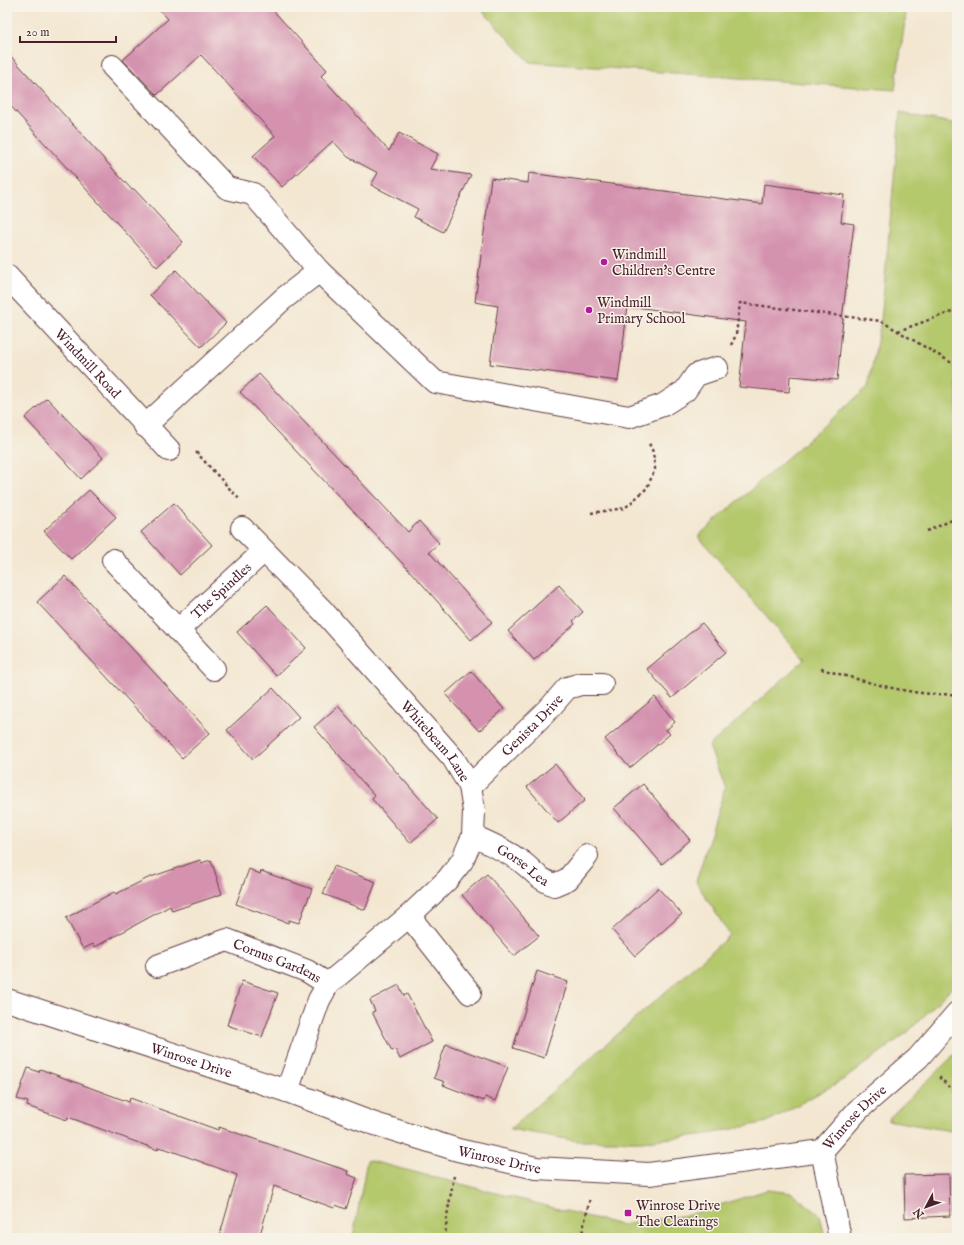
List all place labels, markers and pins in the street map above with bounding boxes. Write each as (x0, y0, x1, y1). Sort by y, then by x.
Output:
place label: Windmill Children's Centre (612, 246, 716, 280)
marker: Windmill Children's Centre (599, 257, 609, 267)
place label: Windmill Primary School (597, 294, 686, 328)
marker: Windmill Primary School (584, 305, 594, 315)
place label: Winrose Drive The Clearings (636, 1197, 721, 1231)
marker: Winrose Drive The Clearings (623, 1208, 633, 1218)

